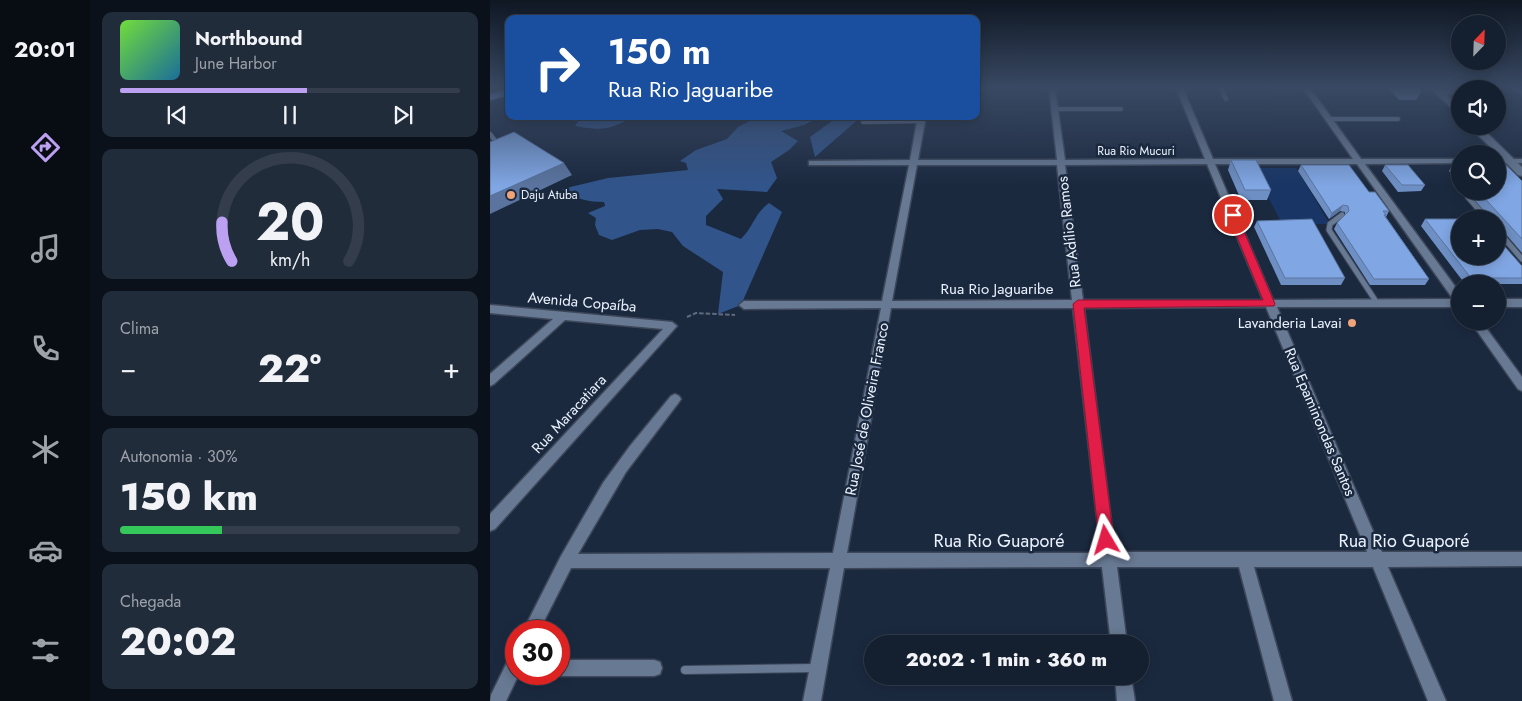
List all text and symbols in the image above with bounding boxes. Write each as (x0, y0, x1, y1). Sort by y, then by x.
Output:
north arrow (1451, 15, 1506, 70)
map controls (1451, 15, 1506, 330)
text: Northbound (195, 25, 302, 52)
text: 150 m (608, 27, 711, 77)
text: 20:01 (14, 33, 76, 65)
icon: right (525, 35, 590, 100)
text: June Harbor (195, 52, 277, 75)
text: Rua Rio Jaguaribe (608, 73, 773, 105)
button: sound (1451, 80, 1506, 135)
icon: previous (163, 101, 191, 129)
icon: pause (276, 101, 304, 129)
icon: next (389, 101, 417, 129)
icon: directions (28, 130, 63, 165)
street label: Rua Rio Mucuri (1097, 142, 1175, 160)
button: search (1451, 145, 1506, 200)
street label: Rua Adílio Ramos (1051, 175, 1087, 289)
text: 20 (256, 184, 324, 260)
place label: Daju Atuba (521, 186, 578, 204)
marker: Daju Atuba (505, 189, 517, 201)
pin (1212, 194, 1254, 236)
icon: arrive (1219, 201, 1247, 229)
button: + (1451, 210, 1506, 265)
icon: music (28, 231, 63, 266)
text: km/h (270, 247, 310, 273)
button: − (1451, 275, 1506, 330)
street label: Rua Rio Jaguaribe (941, 278, 1054, 300)
street label: Avenida Copaíba (527, 286, 637, 318)
place label: Lavanderia Lavai (1238, 312, 1342, 334)
text: Clima (120, 317, 159, 340)
marker: Lavanderia Lavai (1346, 317, 1358, 329)
street label: Rua José de Oliveira Franco (839, 321, 895, 497)
icon: phone (28, 331, 63, 366)
text: 22° (258, 341, 321, 396)
street label: Rua Epaminondas Santos (1279, 345, 1361, 499)
text: − (120, 348, 137, 389)
text: + (443, 348, 460, 389)
street label: Rua Maracatiara (526, 369, 612, 459)
icon: climate (28, 432, 63, 467)
text: Autonomia · 30% (120, 445, 237, 468)
text: 150 km (120, 469, 258, 524)
position arrow (1079, 513, 1131, 565)
street label: Rua Rio Guaporé (934, 528, 1064, 554)
street label: Rua Rio Guaporé (1339, 528, 1469, 554)
icon: car (28, 533, 63, 568)
text: Chegada (120, 590, 181, 613)
text: 20:02 (120, 614, 236, 669)
speed limit sign: 30 (505, 620, 570, 685)
icon: filters (28, 633, 63, 668)
text: 20:02 · 1 min · 360 m (906, 646, 1107, 673)

